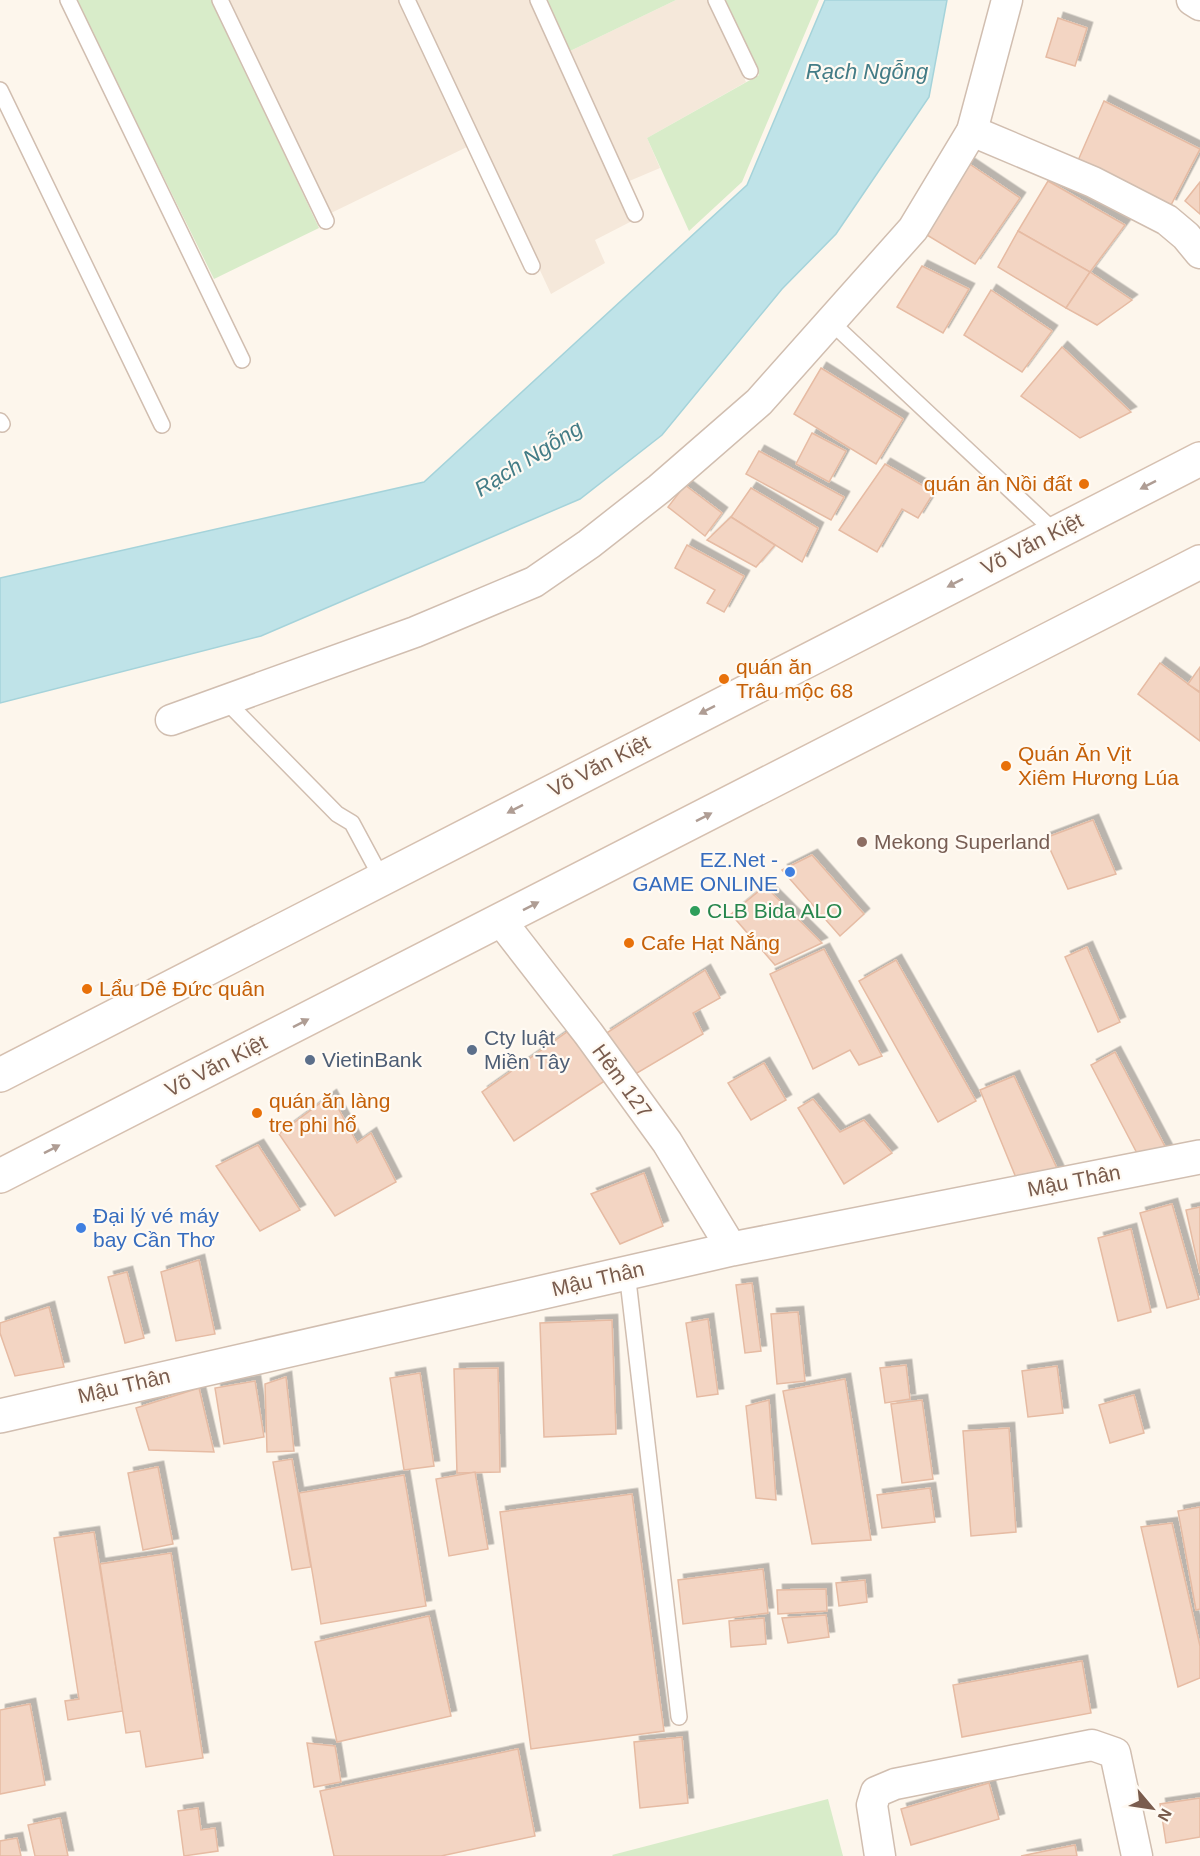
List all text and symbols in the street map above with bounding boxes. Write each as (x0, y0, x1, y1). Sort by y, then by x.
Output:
water label: Rạch Ngỗng (806, 59, 929, 84)
water label: Rạch Ngỗng (470, 415, 587, 501)
place label: quán ăn Nồi đất (924, 472, 1072, 495)
marker: quán ăn Nồi đất (1077, 477, 1091, 491)
one-way arrow (1139, 481, 1156, 490)
street label: Võ Văn Kiệt (977, 508, 1087, 579)
one-way arrow (946, 578, 963, 588)
place label: quán ăn Trâu mộc 68 (736, 655, 853, 702)
marker: quán ăn Trâu mộc 68 (717, 672, 731, 686)
one-way arrow (698, 706, 715, 715)
street label: Võ Văn Kiệt (544, 730, 654, 801)
place label: Quán Ăn Vịt Xiêm Hương Lúa (1018, 742, 1179, 789)
marker: Quán Ăn Vịt Xiêm Hương Lúa (999, 759, 1013, 773)
one-way arrow (506, 804, 523, 814)
one-way arrow (696, 812, 713, 822)
place label: Mekong Superland (874, 830, 1050, 853)
marker: Mekong Superland (855, 835, 869, 849)
place label: EZ.Net - GAME ONLINE (632, 848, 778, 895)
marker: EZ.Net - GAME ONLINE (783, 865, 797, 879)
place label: CLB Bida ALO (707, 899, 842, 922)
one-way arrow (523, 901, 540, 911)
marker: CLB Bida ALO (688, 904, 702, 918)
place label: Cafe Hạt Nắng (641, 931, 780, 954)
marker: Cafe Hạt Nắng (622, 936, 636, 950)
place label: Lẩu Dê Đức quân (99, 977, 265, 1000)
marker: Lẩu Dê Đức quân (80, 982, 94, 996)
one-way arrow (292, 1018, 309, 1027)
place label: Cty luật Miền Tây (484, 1026, 570, 1073)
street label: Võ Văn Kiệt (161, 1030, 271, 1101)
street label: Hẻm 127 (588, 1039, 657, 1122)
marker: Cty luật Miền Tây (465, 1043, 479, 1057)
place label: VietinBank (322, 1048, 423, 1071)
marker: VietinBank (303, 1053, 317, 1067)
place label: quán ăn làng tre phi hổ (269, 1089, 390, 1136)
marker: quán ăn làng tre phi hổ (250, 1106, 264, 1120)
one-way arrow (44, 1144, 61, 1154)
street label: Mậu Thân (1025, 1160, 1122, 1201)
place label: Đại lý vé máy bay Cần Thơ (93, 1204, 220, 1251)
marker: Đại lý vé máy bay Cần Thơ (74, 1221, 88, 1235)
street label: Mậu Thân (549, 1257, 646, 1300)
street label: Mậu Thân (75, 1364, 172, 1407)
north arrow (1122, 1778, 1182, 1838)
text: N (1154, 1806, 1175, 1824)

